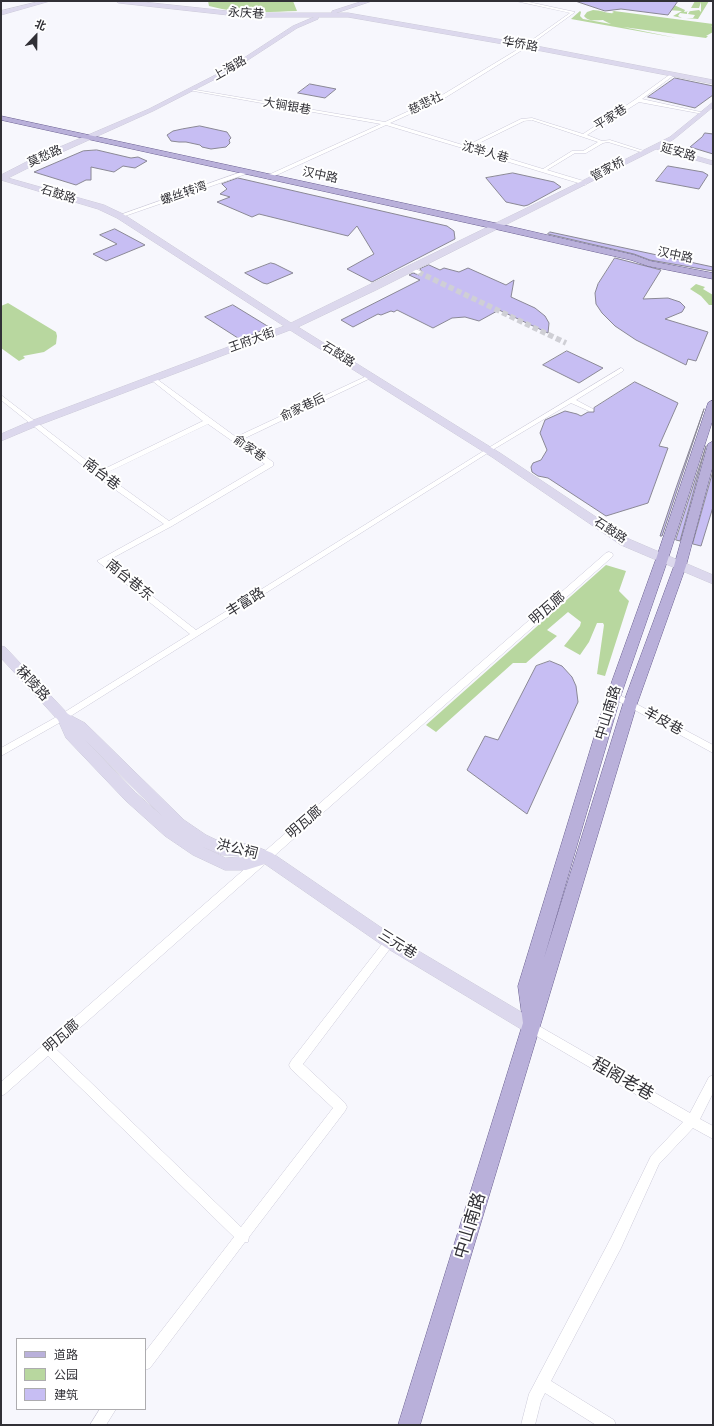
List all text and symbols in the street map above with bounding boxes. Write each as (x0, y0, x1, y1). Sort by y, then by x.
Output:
street label: 永庆巷 (228, 6, 264, 22)
text: 北 (32, 15, 49, 34)
north arrow (16, 16, 56, 56)
street label: 华侨路 (501, 35, 539, 55)
street label: 上海路 (211, 54, 249, 84)
street label: 慈悲社 (407, 90, 445, 118)
street label: 大锏银巷 (262, 96, 312, 118)
street label: 平家巷 (592, 102, 630, 134)
street label: 沈举人巷 (460, 139, 510, 167)
street label: 延安路 (659, 141, 697, 165)
street label: 莫愁路 (26, 143, 64, 171)
street label: 管家桥 (589, 155, 627, 185)
street label: 汉中路 (301, 165, 339, 187)
street label: 螺丝转湾 (159, 179, 209, 209)
street label: 石鼓路 (39, 183, 77, 207)
street label: 汉中路 (656, 245, 694, 267)
street label: 王府大街 (227, 326, 277, 356)
street label: 石鼓路 (319, 339, 357, 371)
street label: 俞家巷后 (278, 391, 328, 425)
street label: 俞家巷 (230, 433, 268, 465)
street label: 南台巷 (79, 456, 123, 494)
street label: 石鼓路 (591, 515, 629, 547)
street label: 南台巷东 (102, 557, 156, 605)
street label: 丰富路 (224, 585, 268, 621)
street label: 明瓦廊 (527, 589, 569, 629)
street label: 秣陵路 (12, 663, 52, 705)
street label: 中山南路 (593, 684, 625, 742)
street label: 羊皮巷 (641, 704, 685, 740)
street label: 明瓦廊 (284, 803, 326, 843)
street label: 洪公祠 (215, 837, 259, 863)
street label: 三元巷 (375, 927, 419, 963)
street label: 明瓦廊 (41, 1017, 83, 1057)
street label: 程阁老巷 (587, 1054, 657, 1106)
street label: 中山南路 (451, 1191, 491, 1261)
legend (16, 1338, 146, 1410)
text: 道路 (54, 1346, 78, 1364)
text: 公园 (54, 1366, 78, 1384)
text: 建筑 (54, 1386, 78, 1404)

